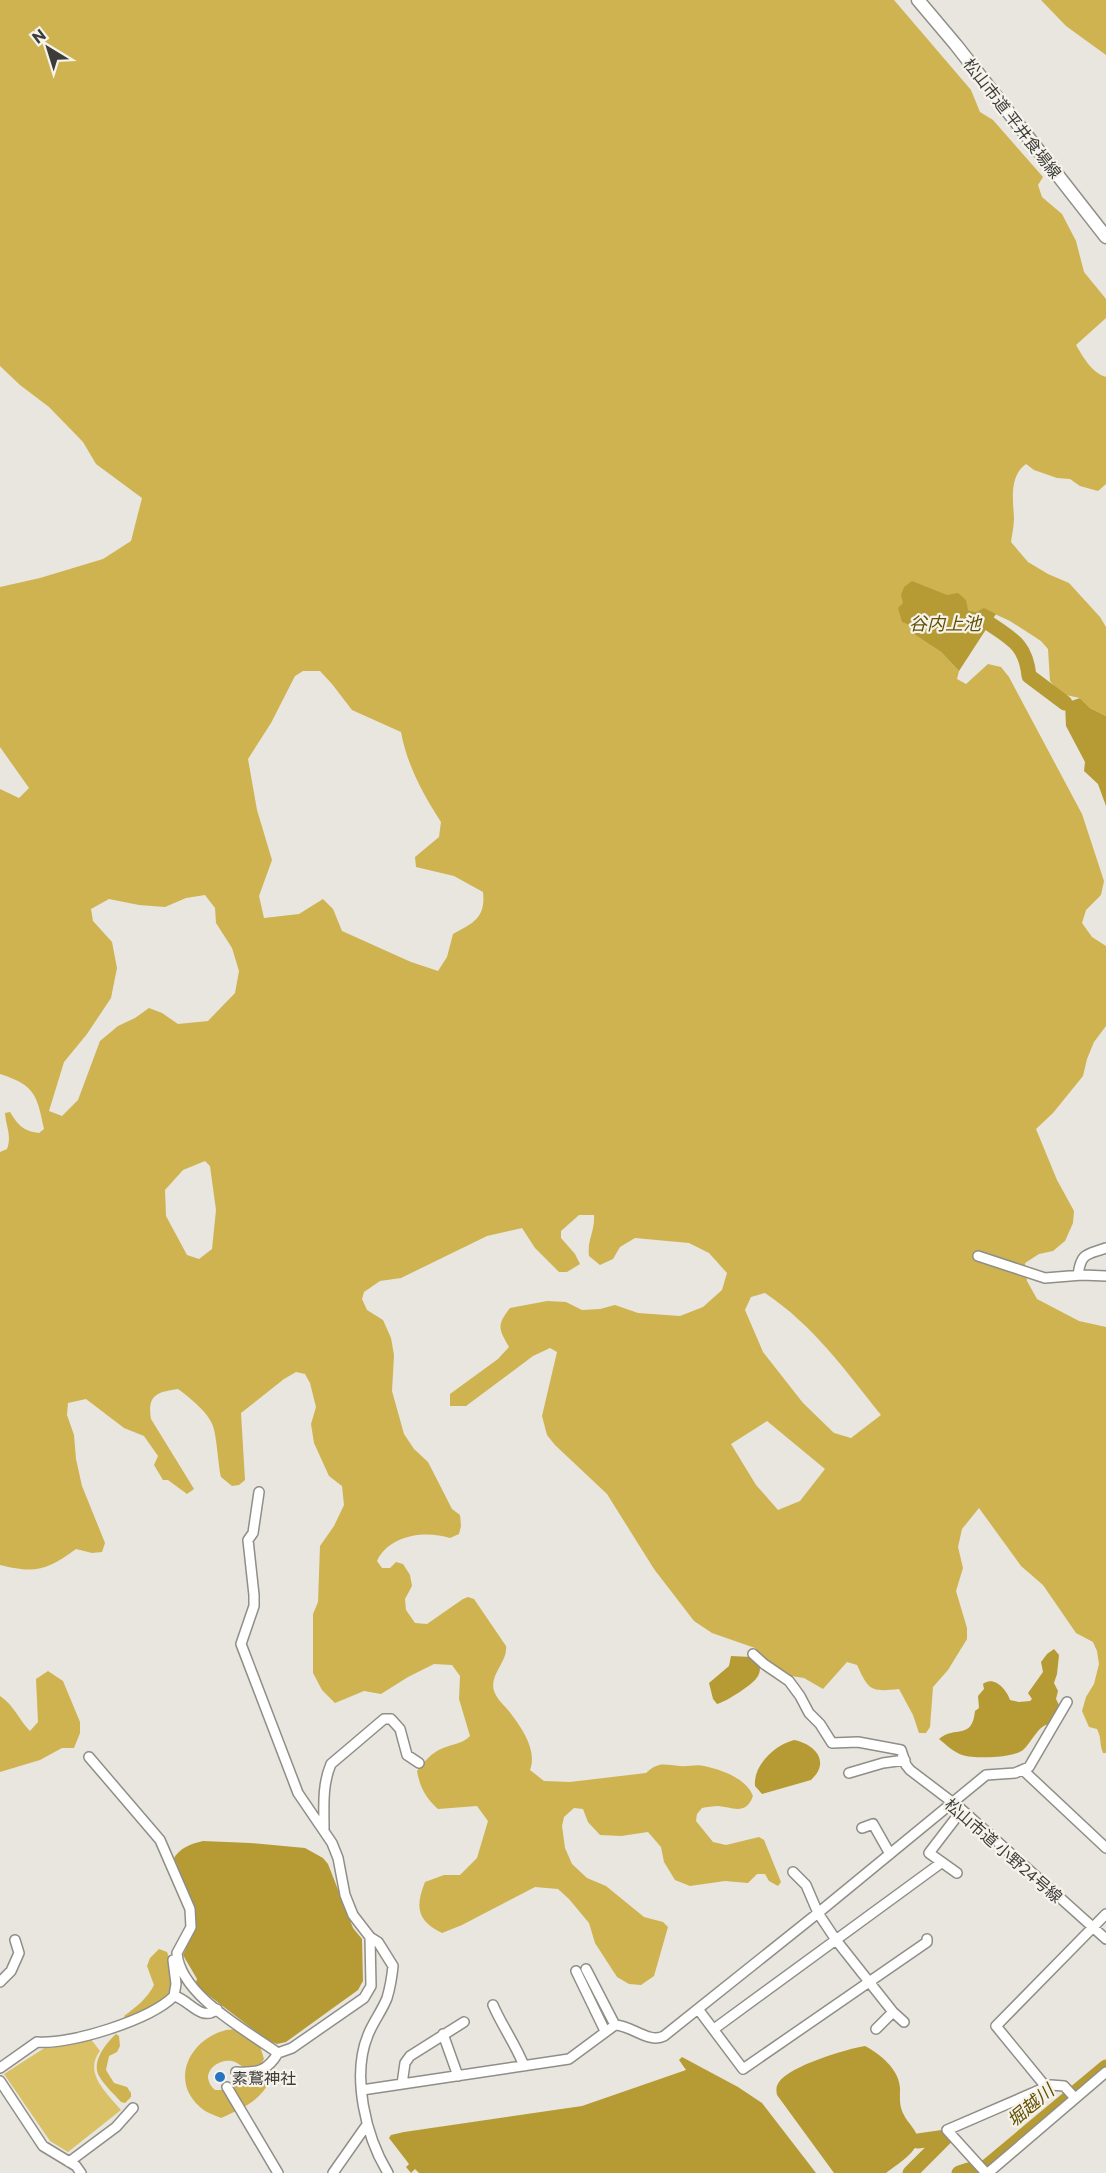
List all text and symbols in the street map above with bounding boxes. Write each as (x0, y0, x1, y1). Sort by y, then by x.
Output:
north arrow (18, 18, 78, 78)
text: N (28, 25, 49, 47)
street label: 松山市道 平井食場線 (960, 54, 1066, 182)
water label: 谷内上池 (909, 612, 983, 634)
street label: 松山市道 小野24号線 (941, 1794, 1067, 1906)
place label: 素鵞神社 (232, 2068, 296, 2087)
marker: 素鵞神社 (213, 2070, 227, 2084)
water label: 堀越川 (1002, 2078, 1059, 2131)

